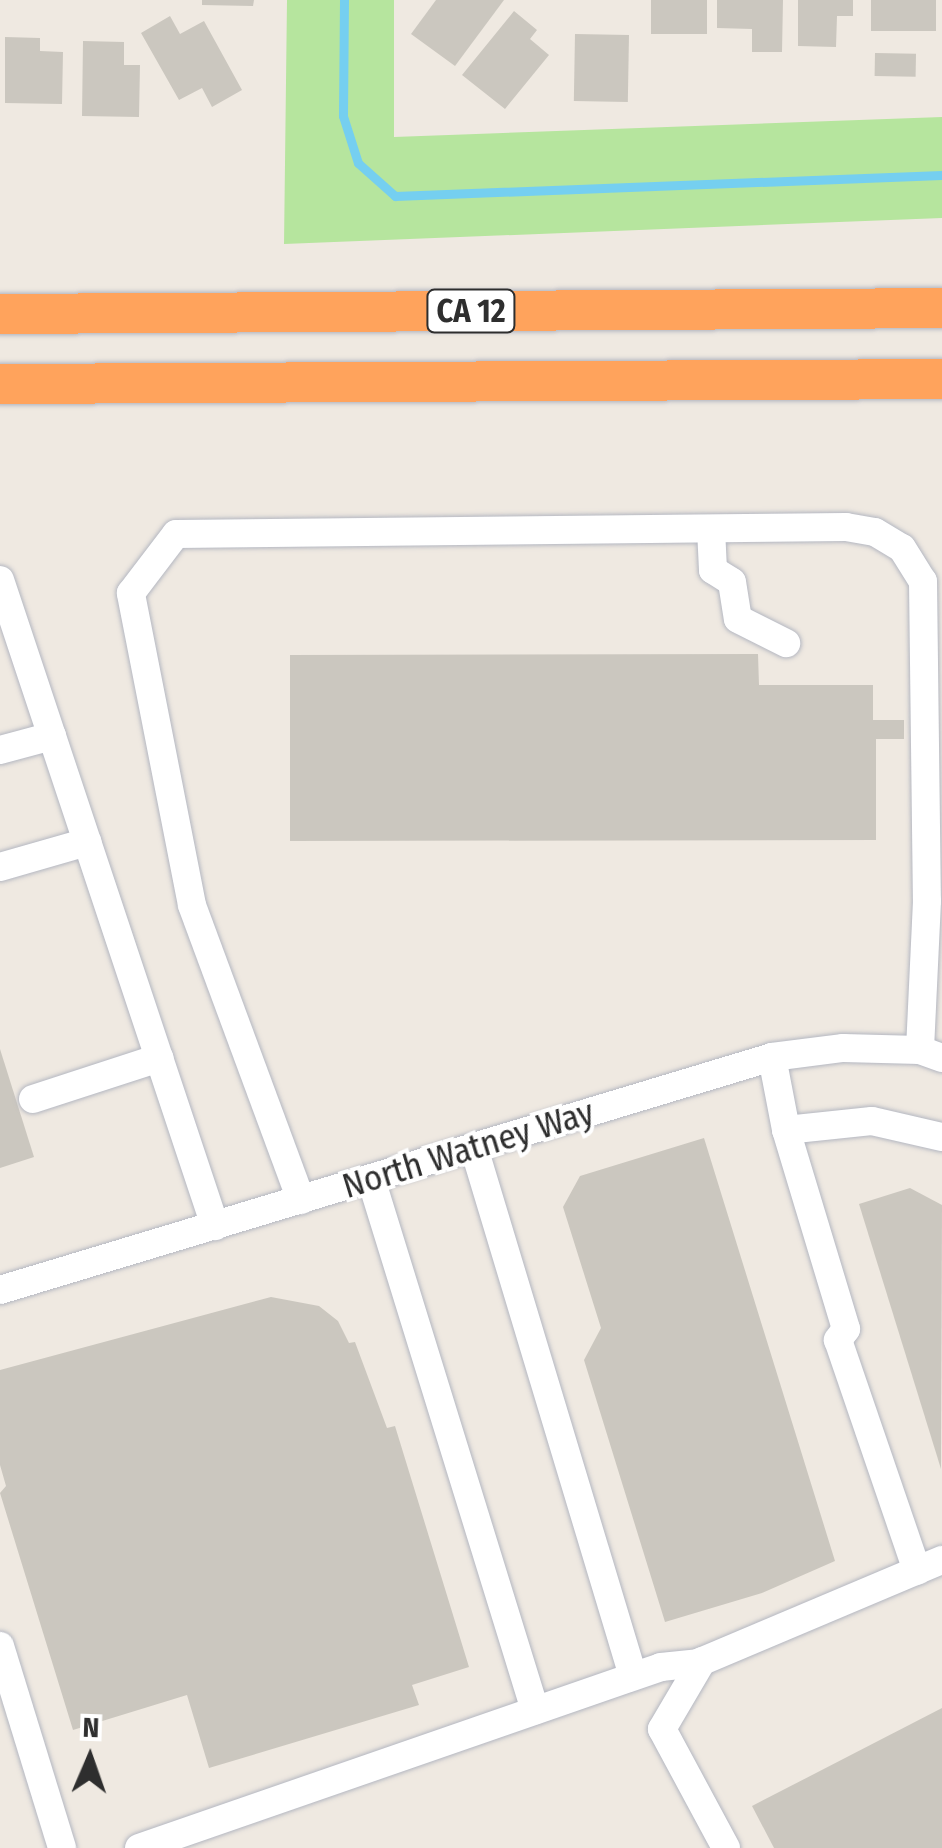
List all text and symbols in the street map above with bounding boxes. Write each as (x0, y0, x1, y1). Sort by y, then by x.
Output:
road number: CA 12 (426, 284, 516, 338)
street label: North Watney Way (337, 1091, 599, 1207)
north arrow (40, 1708, 140, 1808)
text: N (82, 1711, 100, 1744)

